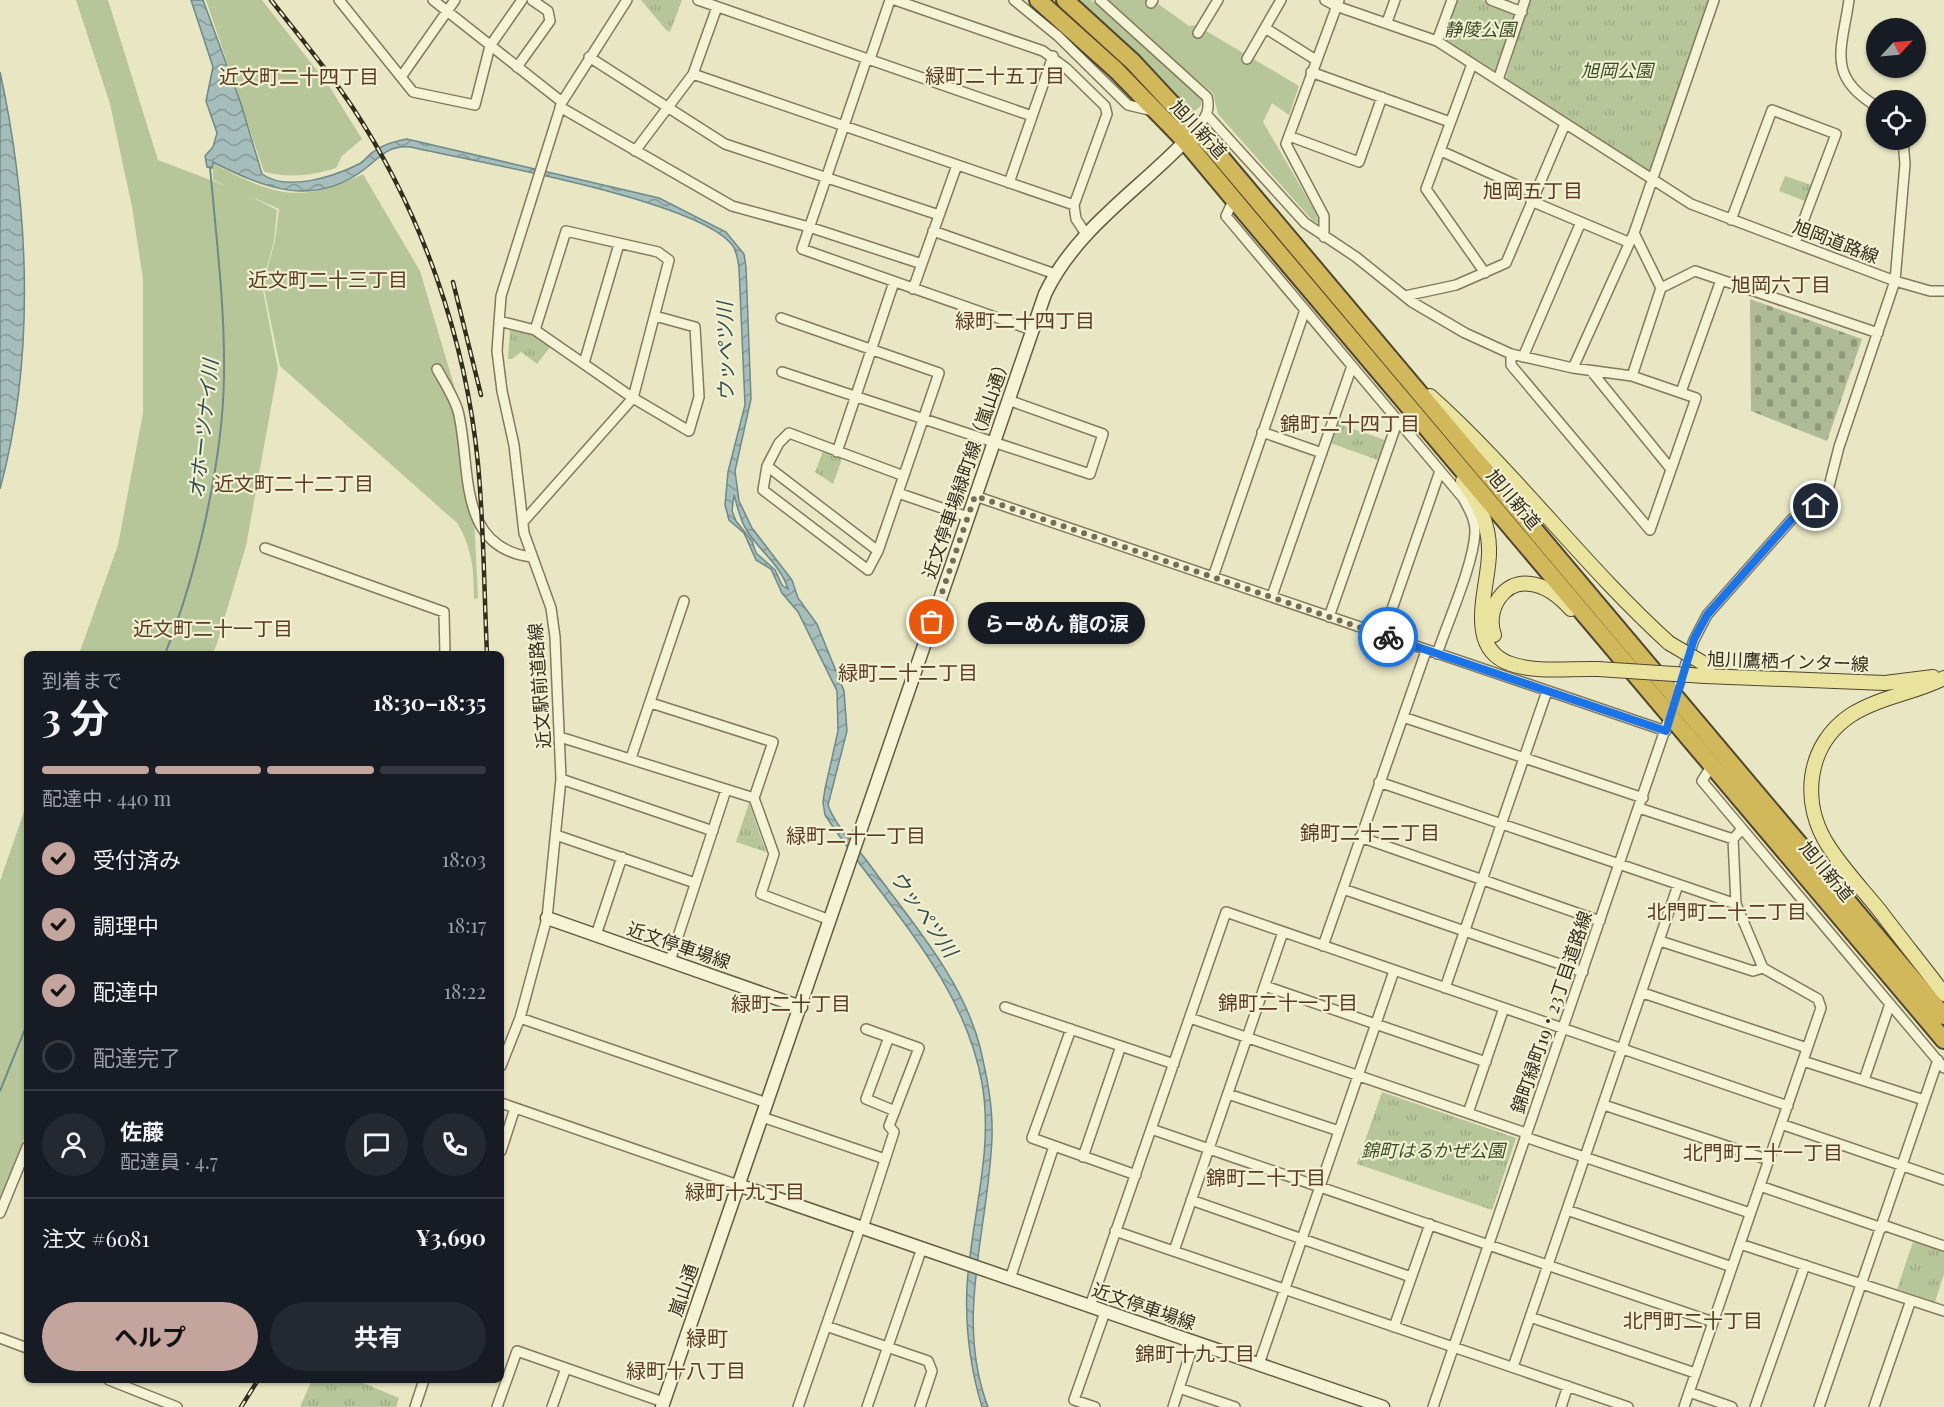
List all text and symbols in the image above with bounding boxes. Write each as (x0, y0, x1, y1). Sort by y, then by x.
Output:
park label: 静陵公園 (1444, 17, 1519, 41)
north arrow (1866, 18, 1926, 78)
map controls (1866, 18, 1926, 150)
park label: 旭岡公園 (1581, 58, 1656, 82)
district label: 緑町二十五丁目 (925, 61, 1065, 88)
district label: 近文町二十四丁目 (219, 62, 379, 89)
button: locate (1866, 90, 1926, 150)
street label: 旭川新道 (1166, 94, 1232, 164)
district label: 旭岡五丁目 (1483, 176, 1583, 203)
street label: 旭岡道路線 (1790, 214, 1882, 268)
district label: 近文町二十三丁目 (248, 265, 408, 292)
district label: 旭岡六丁目 (1731, 270, 1831, 297)
water label: ウッペツ川 (710, 300, 738, 402)
district label: 緑町二十四丁目 (955, 306, 1095, 333)
street label: 近文停車場緑町線（嵐山通） (917, 352, 1015, 582)
water label: オホーツナイ川 (181, 356, 223, 500)
district label: 錦町二十四丁目 (1280, 409, 1420, 436)
street label: 旭川新道 (1482, 464, 1546, 534)
district label: 近文町二十二丁目 (214, 469, 374, 496)
pin (1790, 480, 1841, 531)
icon: home (1799, 489, 1832, 522)
pin (906, 596, 957, 647)
callout: らーめん 龍の涙 (968, 601, 1145, 643)
icon: bag (915, 605, 948, 638)
courier (1358, 607, 1418, 667)
text: らーめん 龍の涙 (984, 609, 1129, 636)
district label: 近文町二十一丁目 (133, 614, 293, 641)
icon: bike (1372, 621, 1405, 654)
street label: 近文駅前道路線 (523, 622, 555, 750)
street label: 旭川鷹栖インター線 (1707, 646, 1869, 676)
district label: 緑町二十二丁目 (838, 658, 978, 685)
text: 到着まで (42, 666, 122, 693)
text: 18:30–18:35 (373, 687, 486, 717)
text: 3 分 (42, 690, 109, 742)
text: 配達中 · 440 m (42, 784, 171, 811)
district label: 錦町二十二丁目 (1300, 818, 1440, 845)
district label: 緑町二十一丁目 (786, 821, 926, 848)
street label: 旭川新道 (1795, 836, 1859, 906)
icon: check (42, 842, 75, 875)
text: 受付済み (93, 844, 181, 874)
text: 18:03 (442, 845, 486, 872)
water label: ウッペツ川 (885, 864, 966, 963)
district label: 北門町二十二丁目 (1647, 897, 1807, 924)
icon: check (42, 908, 75, 941)
street label: 錦町緑町19・23丁目道路線 (1505, 908, 1597, 1116)
text: 調理中 (93, 910, 159, 940)
text: 18:17 (447, 911, 486, 938)
street label: 近文停車場線 (624, 916, 734, 974)
icon: check (42, 974, 75, 1007)
text: 配達中 (93, 976, 159, 1006)
text: 18:22 (444, 977, 486, 1004)
district label: 錦町二十一丁目 (1218, 988, 1358, 1015)
district label: 緑町二十丁目 (731, 989, 851, 1016)
text: 配達完了 (93, 1042, 181, 1072)
button: person (42, 1113, 105, 1176)
button: chat (345, 1113, 408, 1176)
button: phone (423, 1113, 486, 1176)
text: 佐藤 (120, 1116, 164, 1146)
park label: 錦町はるかぜ公園 (1361, 1138, 1508, 1162)
district label: 北門町二十一丁目 (1683, 1138, 1843, 1165)
text: 配達員 · 4.7 (120, 1147, 218, 1174)
district label: 錦町二十丁目 (1206, 1163, 1326, 1190)
district label: 緑町十九丁目 (685, 1177, 805, 1204)
text: ¥3,690 (416, 1222, 486, 1252)
text: 注文 #6081 (42, 1223, 150, 1253)
street label: 嵐山通 (663, 1261, 703, 1319)
street label: 近文停車場線 (1089, 1277, 1199, 1335)
button: ヘルプ (42, 1302, 258, 1371)
button: 共有 (270, 1302, 486, 1371)
district label: 北門町二十丁目 (1623, 1306, 1763, 1333)
district label: 緑町 (686, 1323, 728, 1351)
district label: 錦町十九丁目 (1135, 1339, 1255, 1366)
district label: 緑町十八丁目 (626, 1356, 746, 1383)

